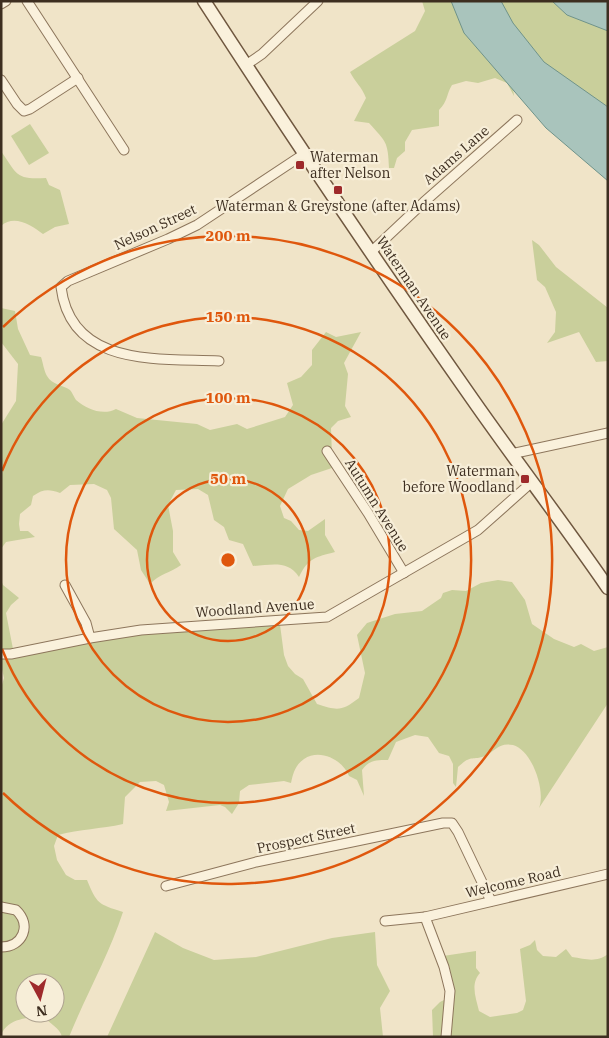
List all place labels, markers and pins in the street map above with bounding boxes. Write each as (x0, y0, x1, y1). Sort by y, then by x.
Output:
place label: Waterman after Nelson (310, 148, 391, 182)
marker: Waterman after Nelson (294, 159, 306, 171)
marker: Waterman & Greystone (after Adams) (332, 184, 344, 196)
place label: Waterman & Greystone (after Adams) (216, 197, 460, 215)
place label: Waterman before Woodland (403, 462, 515, 496)
marker: Waterman before Woodland (519, 473, 531, 485)
centre of rings (219, 551, 237, 569)

